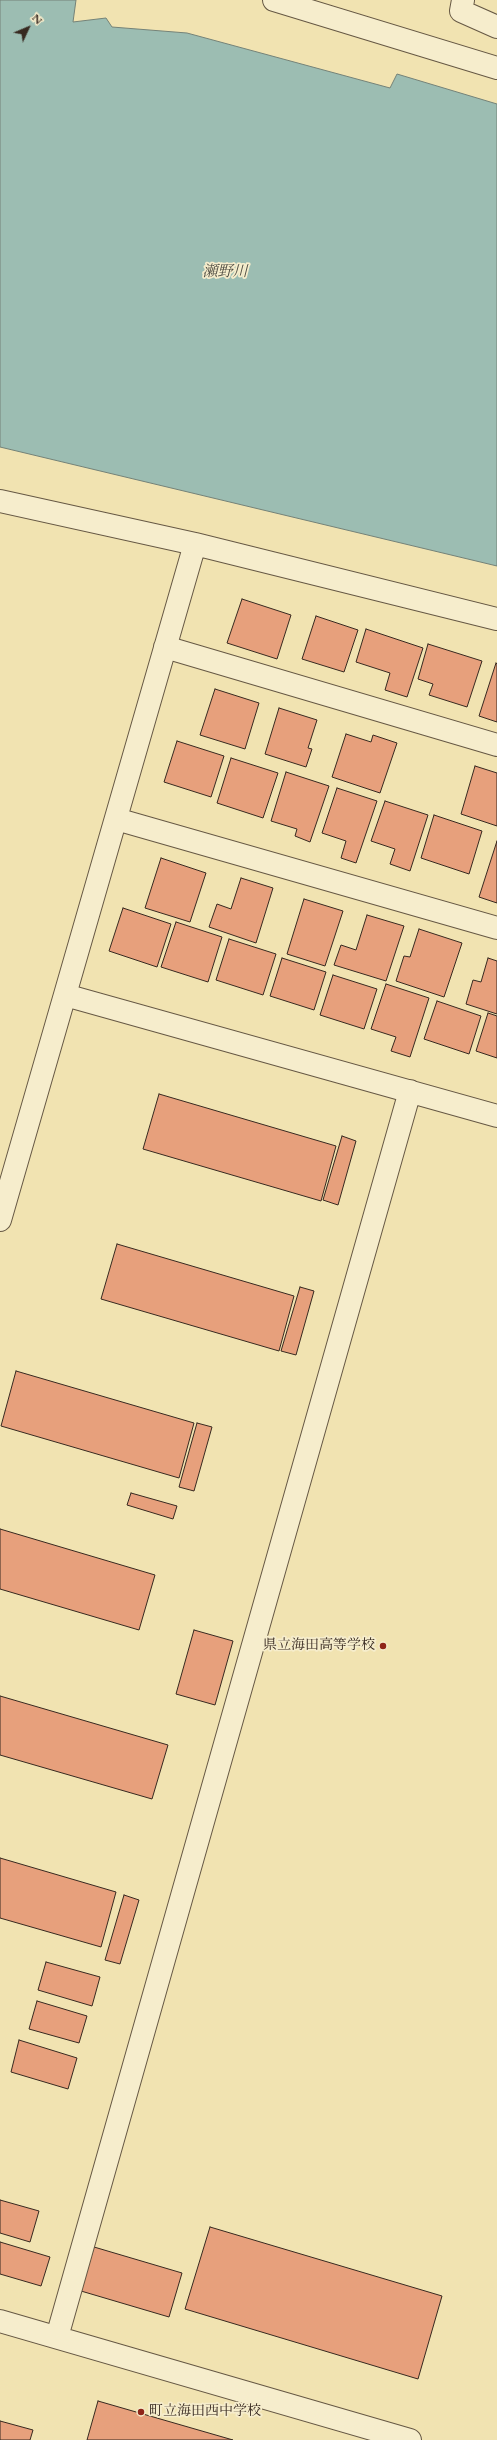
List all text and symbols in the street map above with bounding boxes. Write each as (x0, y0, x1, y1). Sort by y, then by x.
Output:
north arrow (8, 8, 48, 48)
text: N (28, 11, 46, 28)
water label: 瀬野川 (203, 264, 247, 282)
place label: 県立海田高等学校 (263, 1638, 375, 1654)
marker: 県立海田高等学校 (378, 1641, 388, 1651)
place label: 町立海田西中学校 (149, 2404, 261, 2420)
marker: 町立海田西中学校 (136, 2407, 146, 2417)

